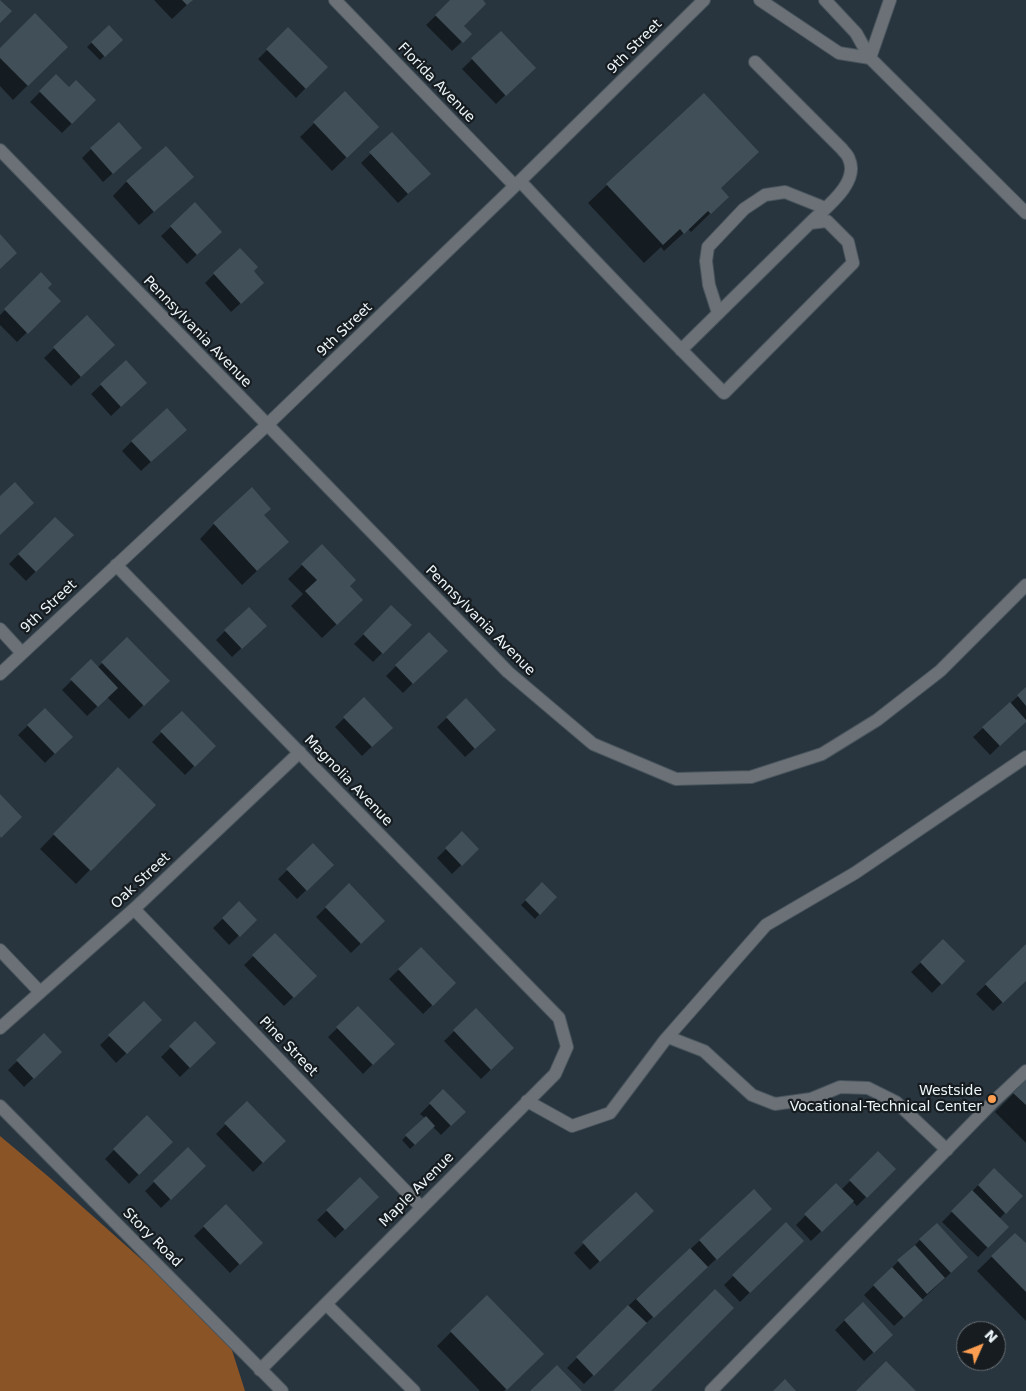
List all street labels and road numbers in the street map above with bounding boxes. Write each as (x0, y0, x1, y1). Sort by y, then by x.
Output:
street label: 9th Street (604, 16, 666, 78)
street label: Florida Avenue (394, 40, 478, 126)
street label: Pennsylvania Avenue (139, 273, 255, 391)
street label: 9th Street (314, 300, 376, 360)
street label: Pennsylvania Avenue (422, 563, 538, 679)
street label: 9th Street (18, 577, 80, 637)
street label: Magnolia Avenue (300, 732, 396, 830)
street label: Oak Street (108, 849, 174, 913)
street label: Pine Street (255, 1014, 321, 1080)
street label: Maple Avenue (376, 1149, 458, 1231)
street label: Story Road (119, 1205, 185, 1271)

